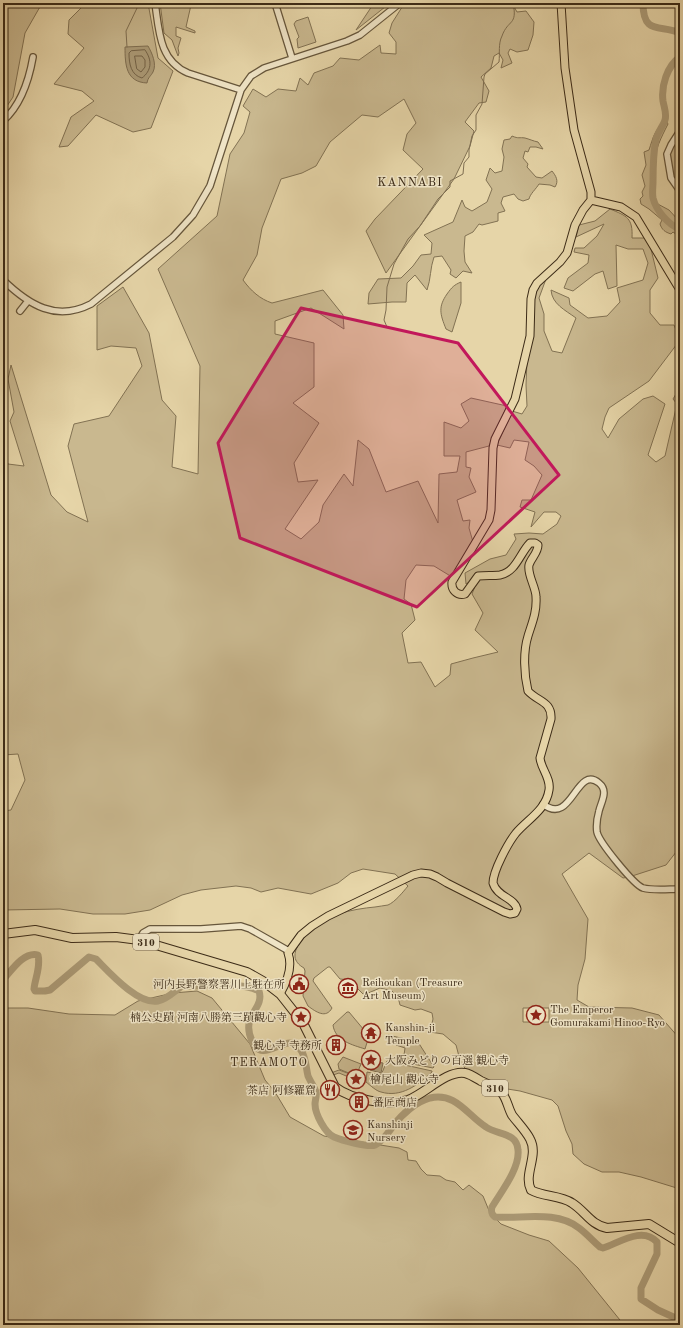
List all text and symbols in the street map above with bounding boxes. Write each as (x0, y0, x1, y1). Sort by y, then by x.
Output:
district label: KANNABI (377, 177, 443, 189)
road number: 310 (133, 934, 159, 950)
public building icon: 河内長野警察署川上駐在所 (288, 973, 310, 995)
museum icon: Reihoukan (Treasure Art Museum) (337, 977, 359, 999)
place label: 河内長野警察署川上駐在所 (153, 978, 285, 991)
place label: Reihoukan (Treasure Art Museum) (362, 978, 463, 1002)
place icon: The Emperor Gomurakami Hinoo-Ryo (525, 1004, 547, 1026)
place label: The Emperor Gomurakami Hinoo-Ryo (550, 1005, 665, 1029)
place icon: 楠公史蹟 河南八勝第三蹟觀心寺 (290, 1006, 312, 1028)
place label: 楠公史蹟 河南八勝第三蹟觀心寺 (130, 1011, 287, 1024)
temple icon: Kanshin-ji Temple (360, 1022, 382, 1044)
place label: Kanshin-ji Temple (385, 1023, 435, 1047)
building icon: 観心寺 寺務所 (325, 1034, 347, 1056)
place label: 観心寺 寺務所 (253, 1039, 322, 1052)
place icon: 大阪みどりの百選 観心寺 (360, 1049, 382, 1071)
place label: 大阪みどりの百選 観心寺 (385, 1054, 509, 1067)
district label: TERAMOTO (230, 1057, 308, 1069)
place icon: 檜尾山 觀心寺 (345, 1068, 367, 1090)
place label: 檜尾山 觀心寺 (370, 1073, 439, 1086)
restaurant icon: 茶店 阿修羅窟 (319, 1079, 341, 1101)
road number: 310 (482, 1080, 508, 1096)
place label: 茶店 阿修羅窟 (247, 1084, 316, 1097)
building icon: 番匠商店 (348, 1091, 370, 1113)
place label: 番匠商店 (373, 1096, 417, 1109)
school or university icon: Kanshinji Nursery (342, 1119, 364, 1141)
place label: Kanshinji Nursery (367, 1120, 413, 1144)

